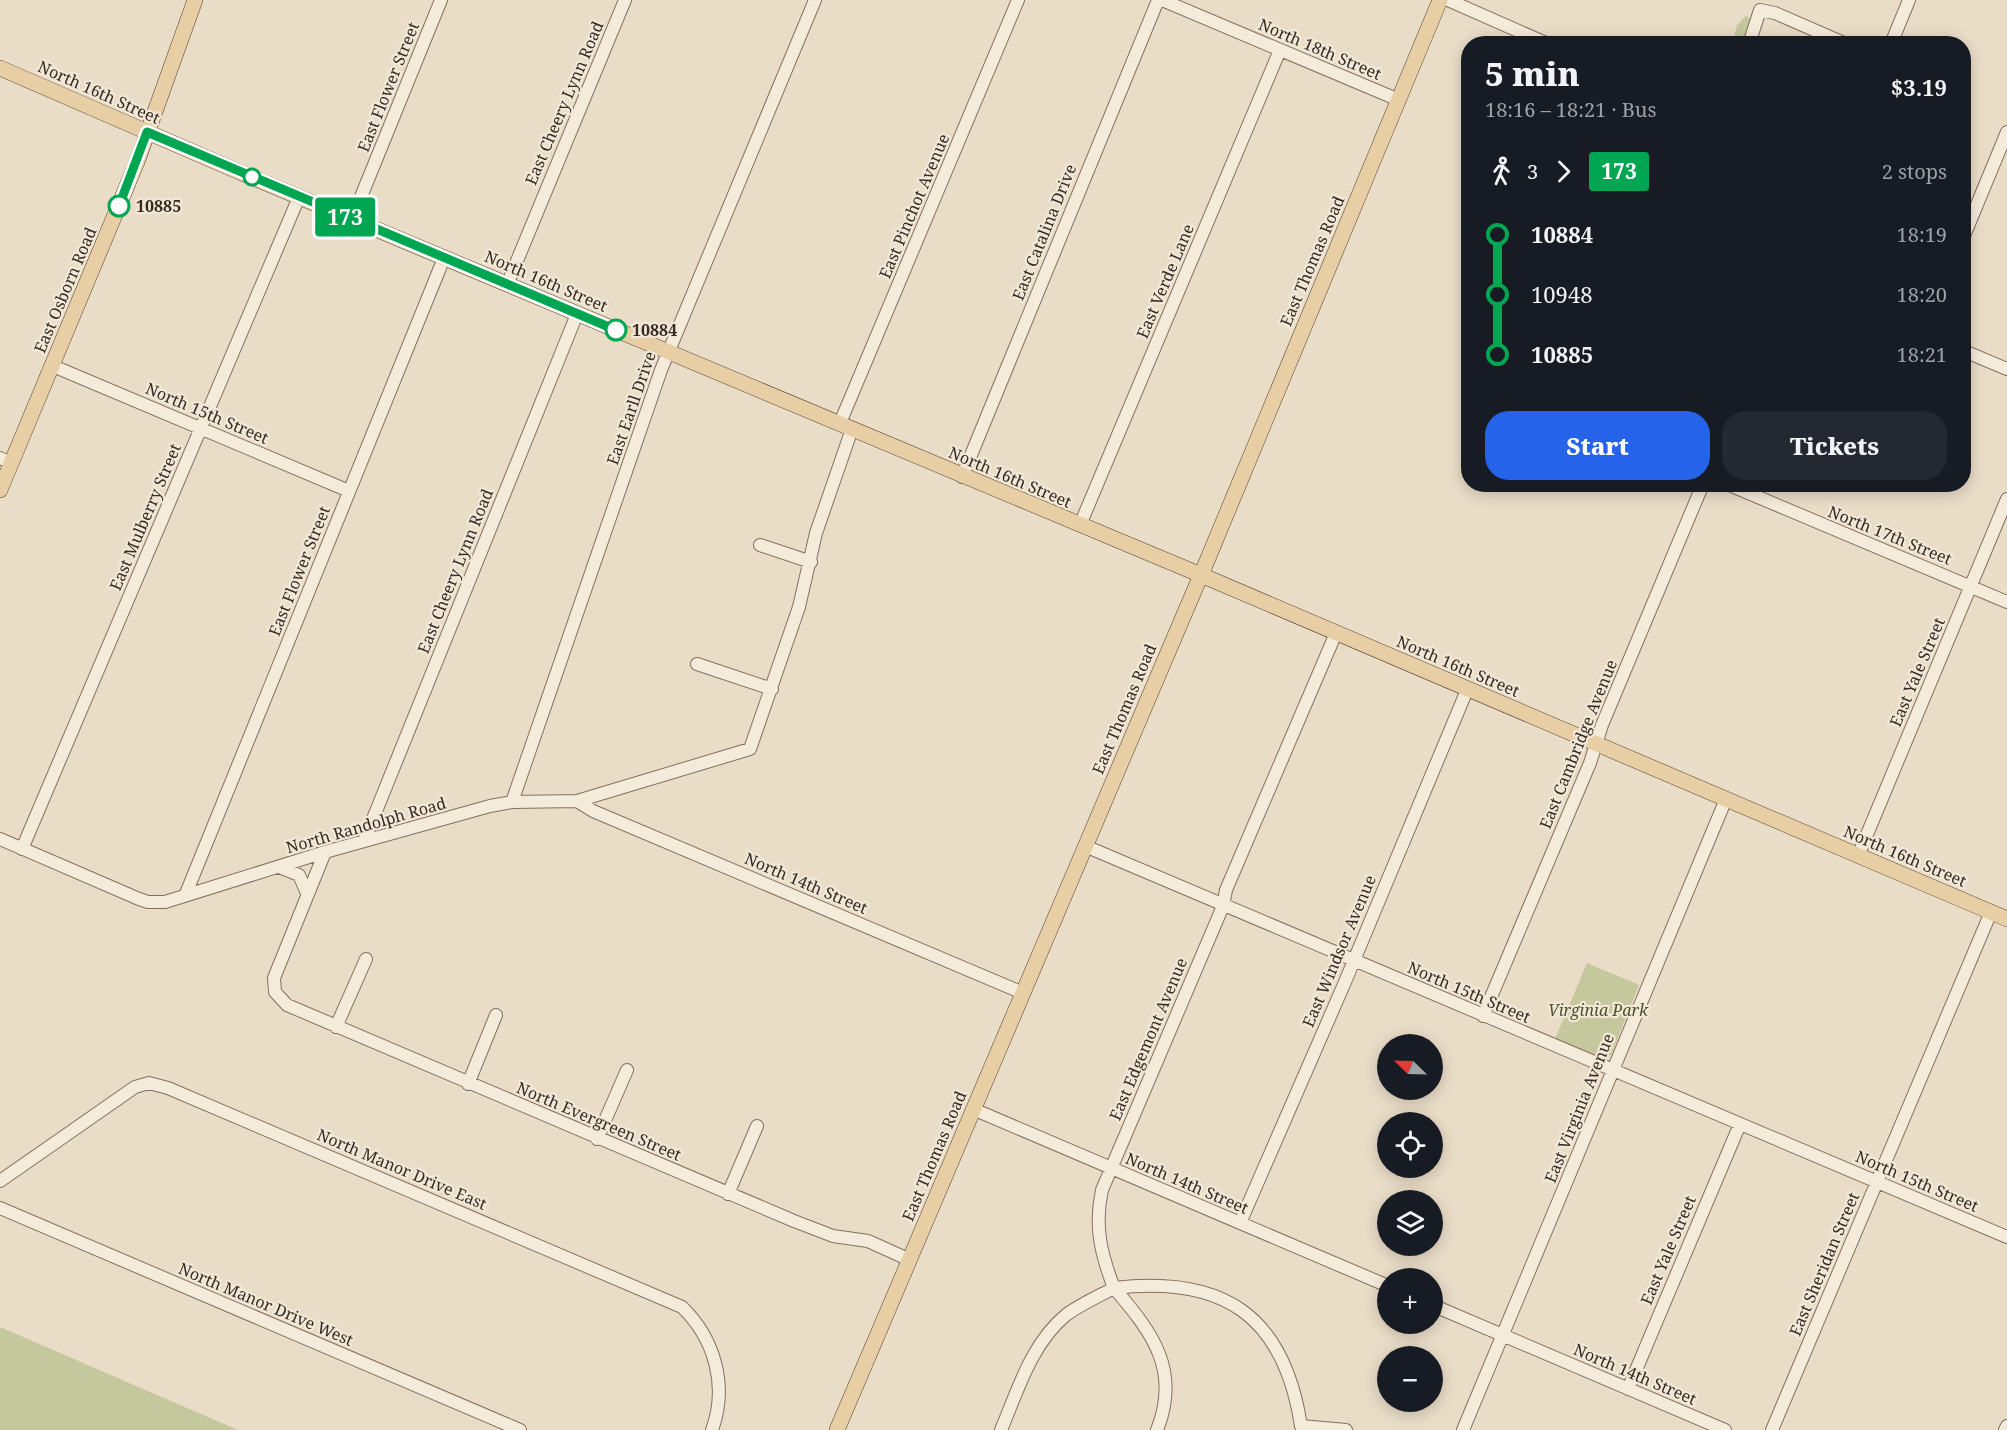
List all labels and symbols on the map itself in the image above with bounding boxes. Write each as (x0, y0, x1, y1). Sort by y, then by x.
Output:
street label: North 18th Street (1255, 13, 1385, 85)
street label: East Flower Street (352, 18, 424, 155)
street label: East Cheery Lynn Road (520, 18, 609, 188)
street label: North 16th Street (35, 55, 164, 129)
street label: East Pinchot Avenue (874, 130, 954, 282)
street label: East Catalina Drive (1007, 161, 1081, 303)
unlabelled marker (243, 168, 261, 186)
street label: East Thomas Road (1275, 192, 1349, 329)
marker: 10885 (108, 195, 130, 217)
place label: 10885 (136, 195, 181, 217)
line badge: 173 (310, 198, 380, 236)
street label: East Verde Lane (1131, 220, 1199, 342)
street label: East Osborn Road (29, 224, 102, 356)
street label: North 16th Street (481, 245, 611, 317)
marker: 10884 (605, 319, 627, 341)
place label: 10884 (632, 319, 677, 341)
street label: East Earll Drive (601, 348, 661, 468)
street label: North 15th Street (142, 377, 272, 449)
street label: East Mulberry Street (104, 440, 186, 594)
street label: North 16th Street (945, 441, 1075, 513)
street label: East Cheery Lynn Road (412, 485, 498, 657)
street label: North 17th Street (1825, 500, 1955, 570)
street label: East Flower Street (263, 502, 335, 639)
street label: East Yale Street (1884, 614, 1950, 730)
street label: North 16th Street (1393, 630, 1523, 702)
street label: East Thomas Road (1087, 640, 1161, 777)
street label: East Cambridge Avenue (1534, 656, 1622, 832)
street label: North Randolph Road (283, 792, 449, 858)
street label: North 16th Street (1840, 820, 1970, 892)
street label: North 14th Street (741, 847, 871, 919)
street label: East Windsor Avenue (1297, 872, 1381, 1030)
street label: East Edgemont Avenue (1104, 954, 1192, 1124)
street label: North 15th Street (1404, 956, 1534, 1028)
park label: Virginia Park (1548, 999, 1649, 1021)
street label: East Virginia Avenue (1539, 1030, 1619, 1186)
north arrow (1377, 1034, 1443, 1100)
street label: North Evergreen Street (513, 1076, 685, 1166)
street label: East Thomas Road (897, 1087, 971, 1224)
street label: North Manor Drive East (314, 1123, 491, 1215)
street label: North 15th Street (1852, 1145, 1982, 1217)
street label: North 14th Street (1122, 1147, 1252, 1219)
street label: East Sheridan Street (1784, 1188, 1864, 1339)
street label: East Yale Street (1635, 1192, 1701, 1308)
street label: North Manor Drive West (175, 1257, 357, 1351)
street label: North 14th Street (1570, 1338, 1700, 1410)

